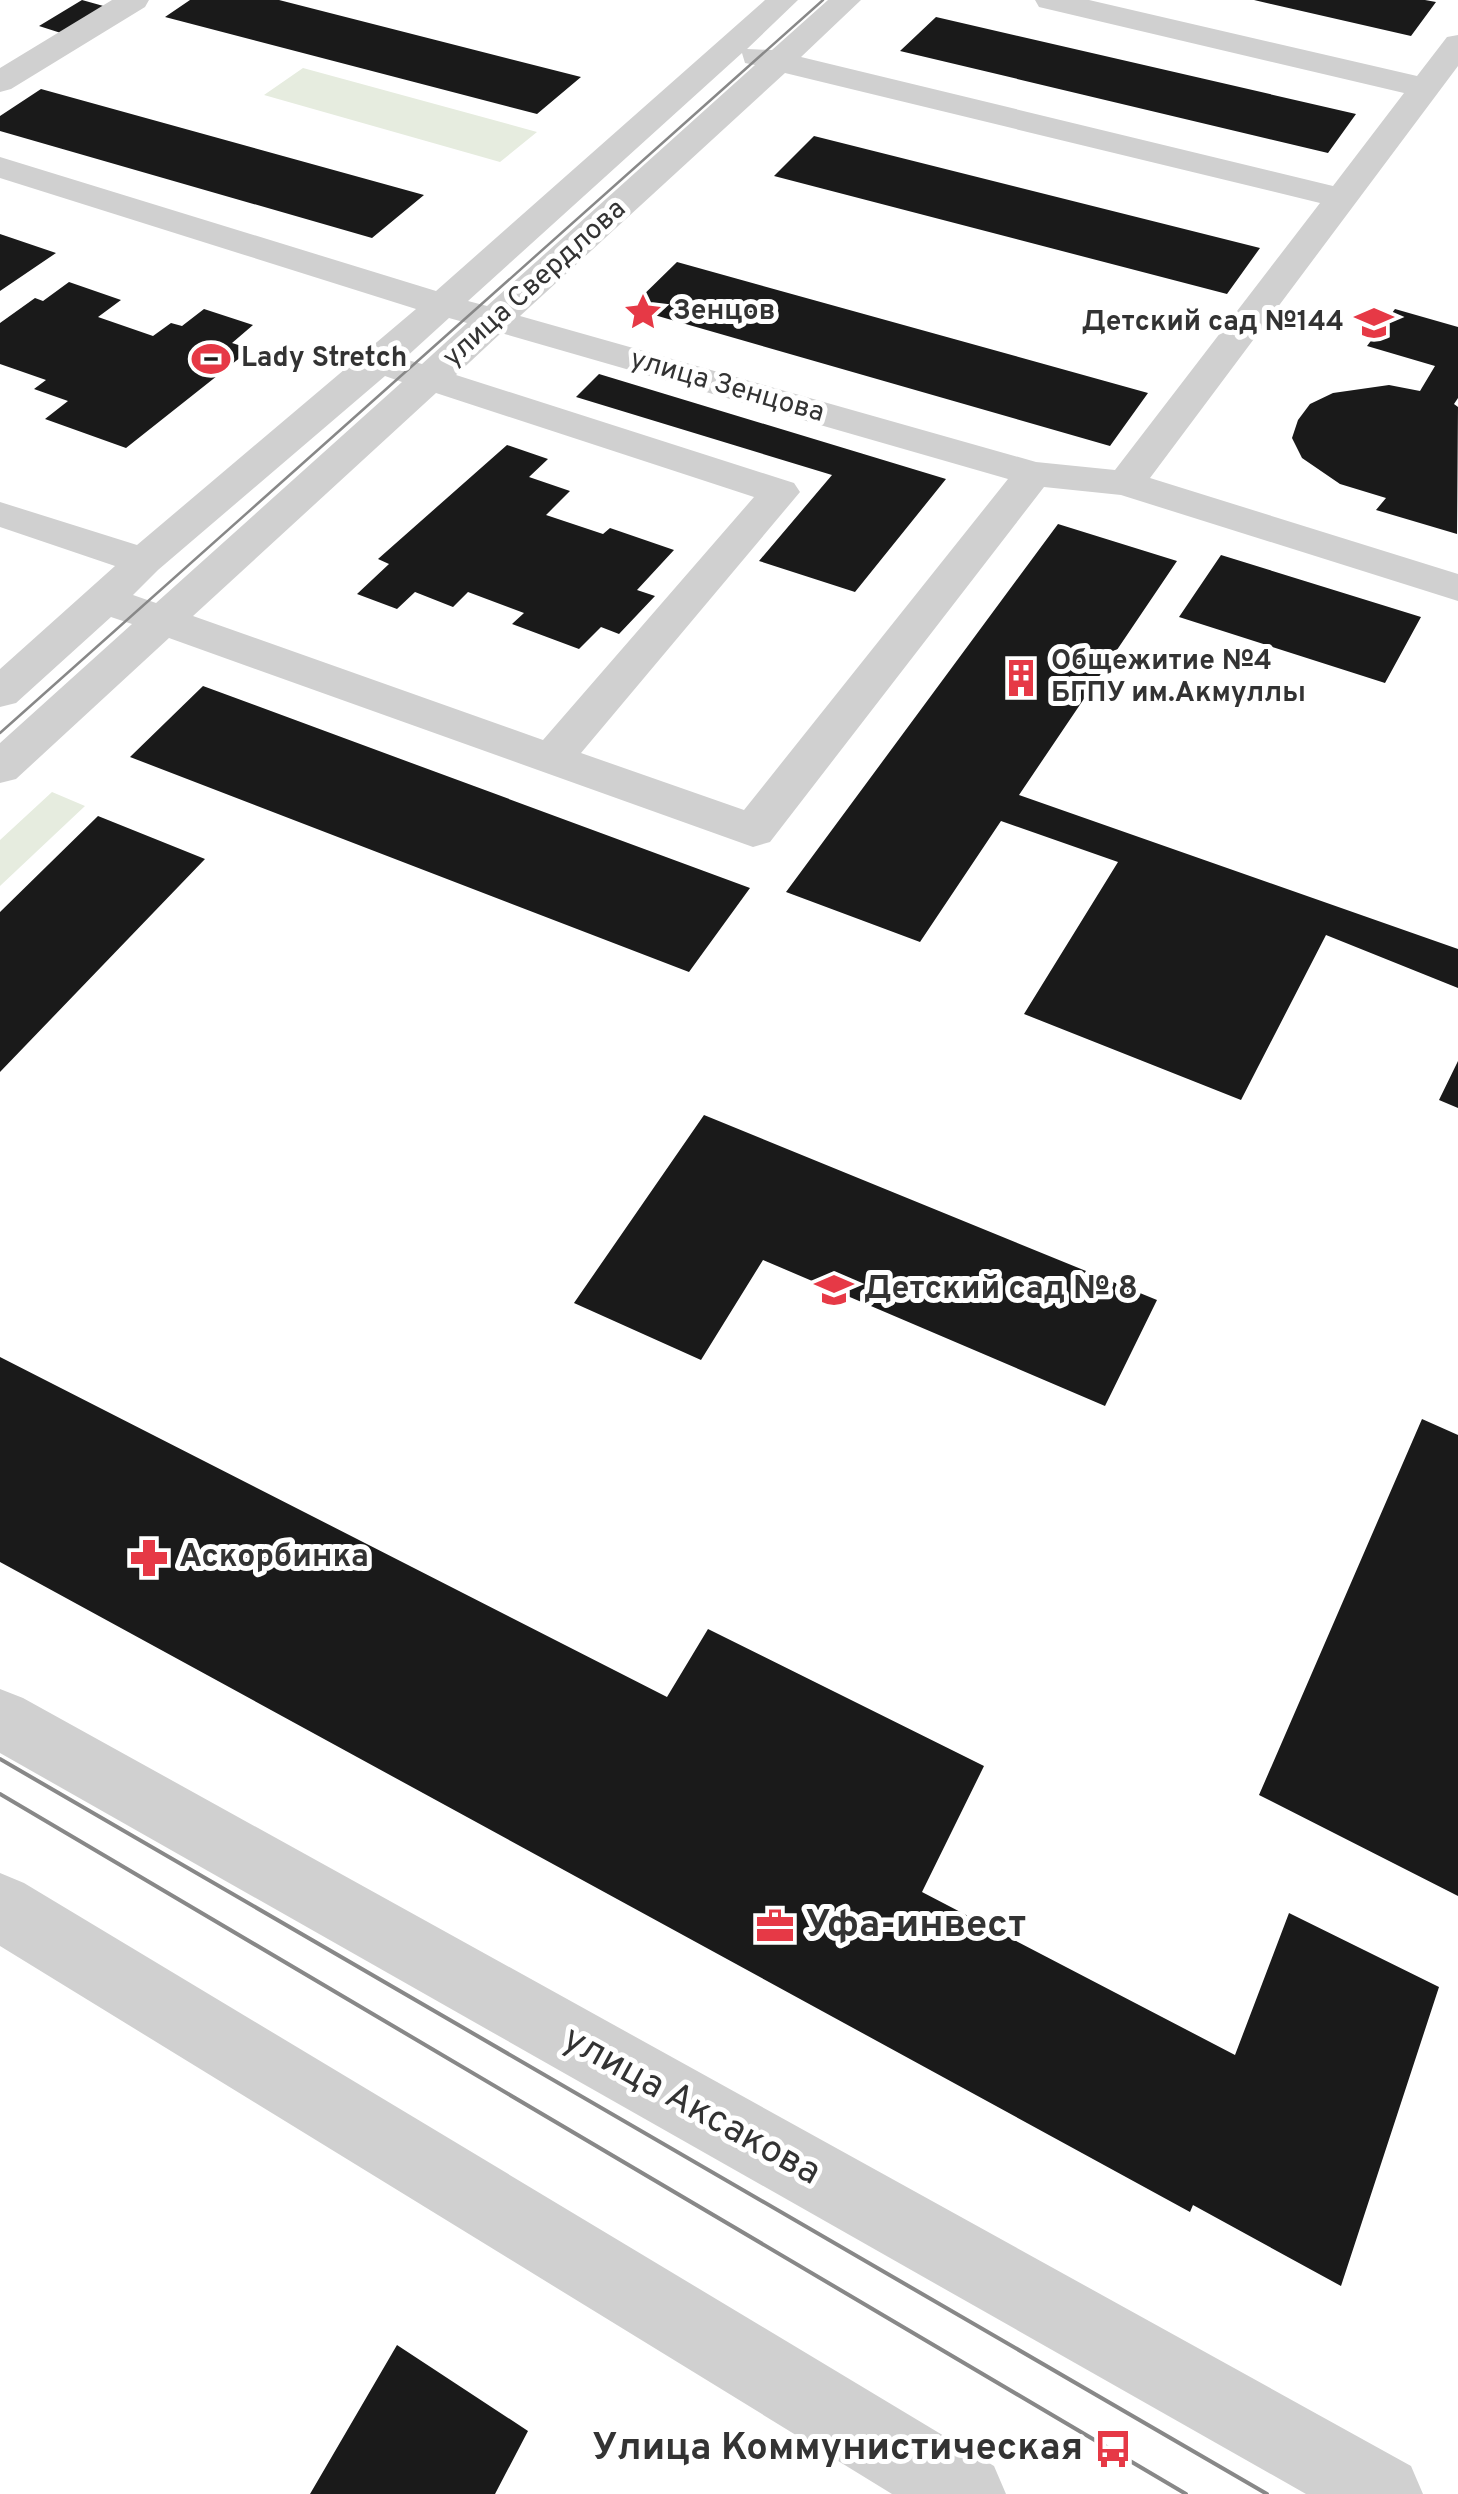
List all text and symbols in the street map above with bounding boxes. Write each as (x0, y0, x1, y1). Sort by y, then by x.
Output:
street label: улица Свердлова (436, 192, 634, 376)
place icon: Зенцов (622, 291, 664, 333)
place label: Зенцов (673, 294, 775, 330)
school or university icon: Детский сад №144 (1353, 302, 1395, 344)
place label: Детский сад №144 (1082, 305, 1344, 341)
sports icon: Lady Stretch (190, 338, 232, 380)
place label: Lady Stretch (241, 341, 407, 377)
street label: улица Зенцова (626, 342, 828, 432)
place label: Общежитие №4 БГПУ им.Акмуллы (1051, 644, 1306, 712)
building icon: Общежитие №4 БГПУ им.Акмуллы (1000, 657, 1042, 699)
school or university icon: Детский сад № 8 (813, 1269, 855, 1311)
place label: Детский сад № 8 (864, 1270, 1138, 1310)
pharmacy icon: Аскорбинка (128, 1537, 170, 1579)
place label: Аскорбинка (179, 1538, 369, 1578)
place label: Уфа-инвест (805, 1902, 1026, 1951)
office icon: Уфа-инвест (754, 1905, 796, 1947)
street label: улица Аксакова (553, 2016, 829, 2198)
place label: Улица Коммунистическая (592, 2425, 1083, 2474)
bus stop icon: Улица Коммунистическая (1092, 2428, 1134, 2470)

